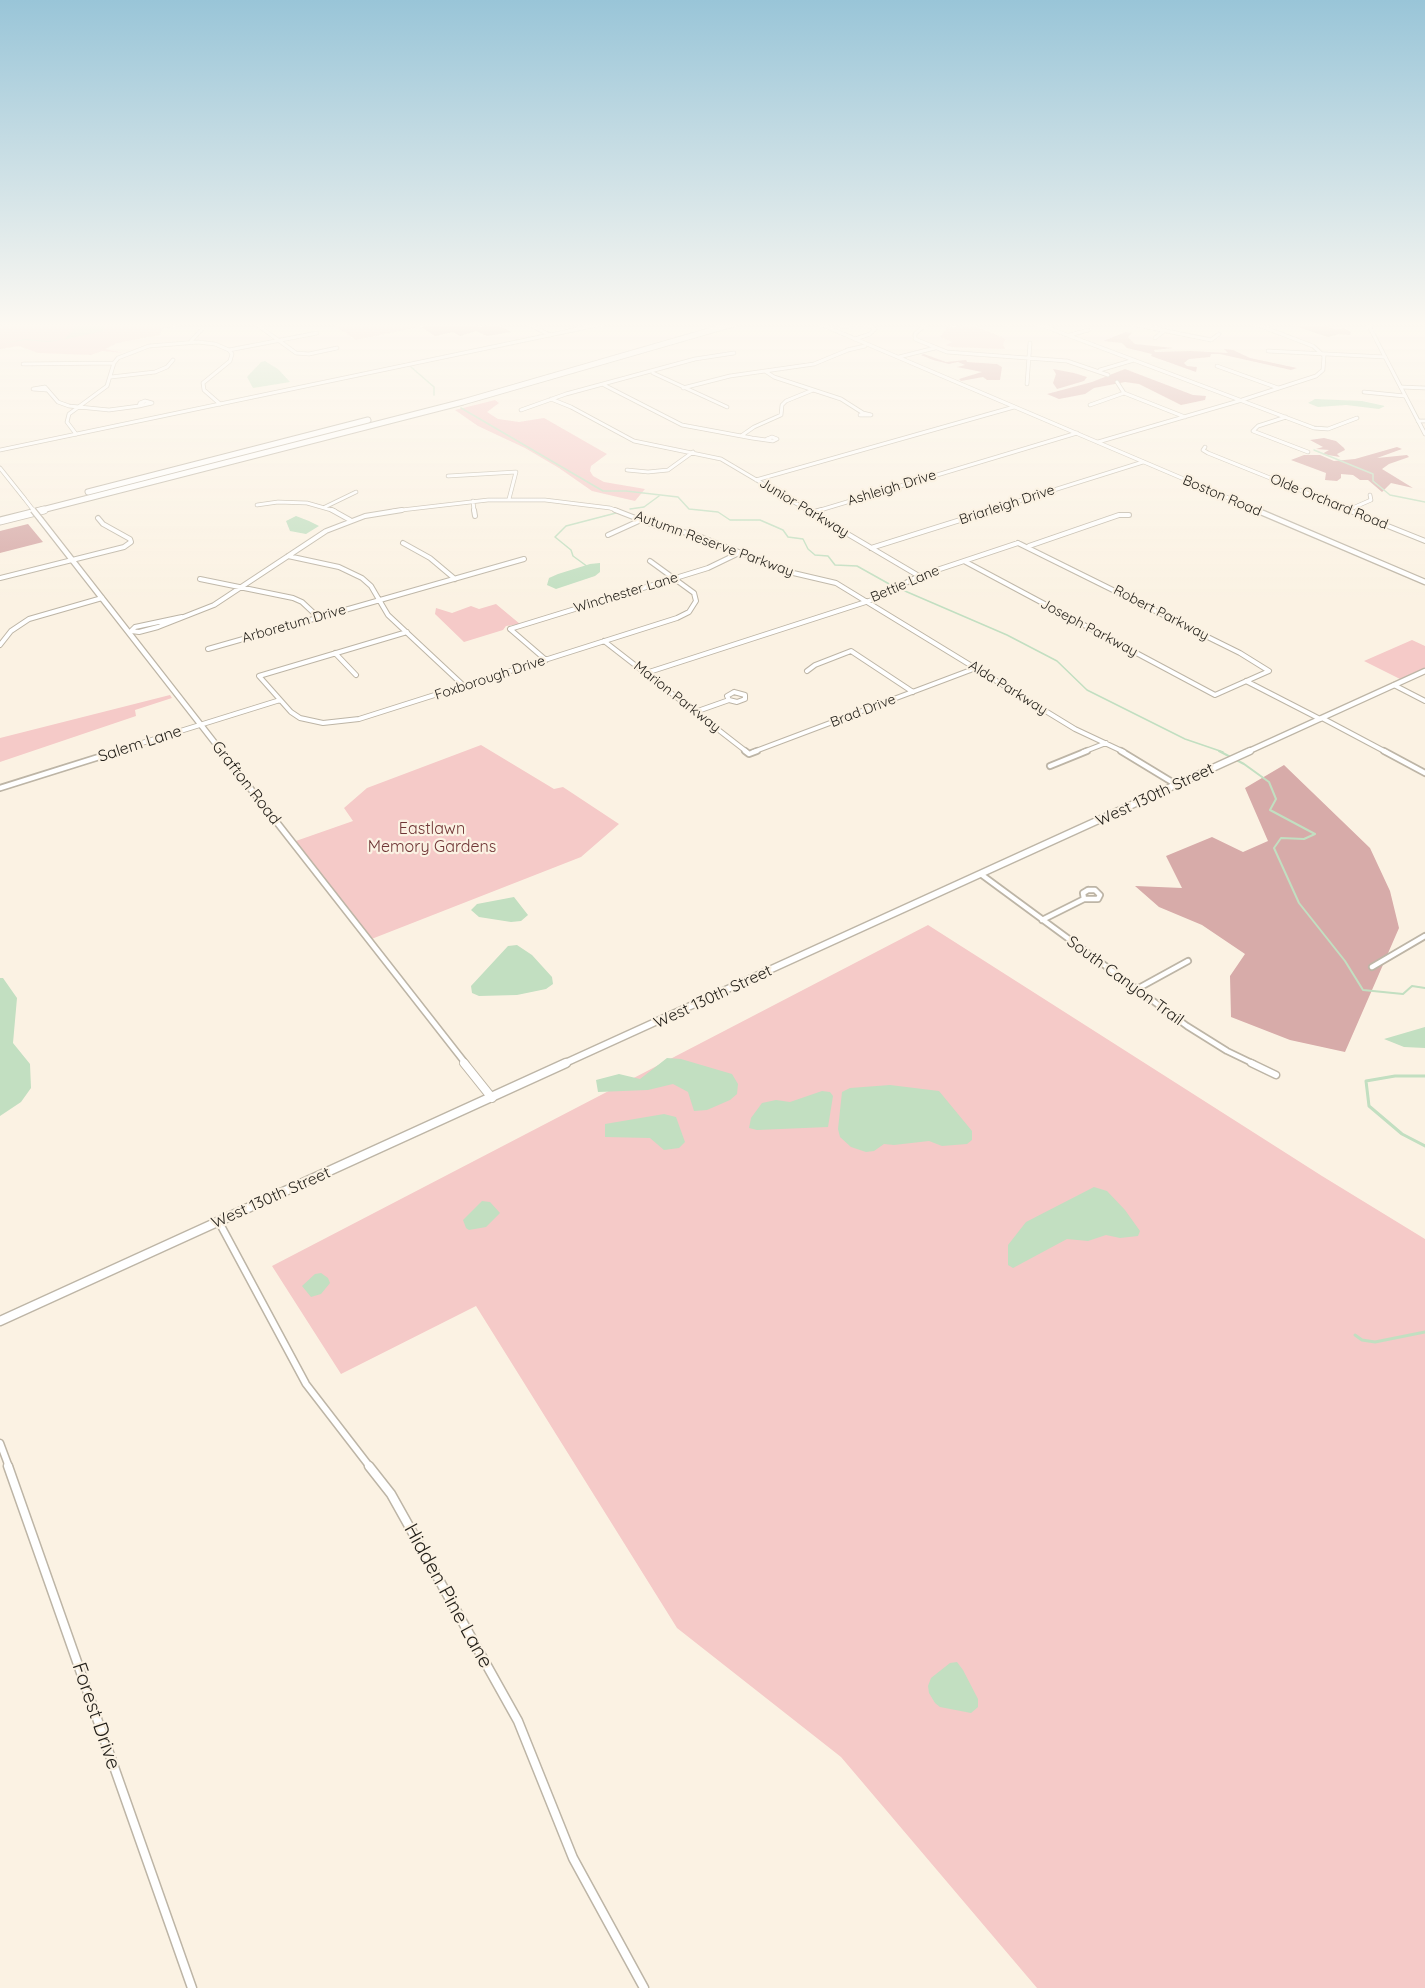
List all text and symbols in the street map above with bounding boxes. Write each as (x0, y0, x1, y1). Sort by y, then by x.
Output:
street label: Ashleigh Drive (846, 467, 938, 509)
street label: Olde Orchard Road (1268, 471, 1390, 533)
street label: Boston Road (1180, 472, 1264, 520)
street label: Junior Parkway (756, 475, 852, 541)
street label: Briarleigh Drive (957, 482, 1057, 528)
street label: Autumn Reserve Parkway (632, 507, 796, 581)
street label: Bettie Lane (868, 562, 942, 606)
street label: Winchester Lane (572, 569, 680, 617)
street label: Robert Parkway (1111, 582, 1211, 644)
street label: Joseph Parkway (1037, 595, 1141, 661)
street label: Arboretum Drive (240, 601, 348, 647)
street label: Foxborough Drive (433, 652, 547, 704)
street label: Alda Parkway (966, 657, 1050, 719)
street label: Marion Parkway (630, 658, 724, 736)
street label: Brad Drive (828, 691, 898, 731)
street label: Salem Lane (96, 721, 184, 767)
street label: Grafton Road (207, 737, 285, 829)
street label: West 130th Street (1093, 759, 1217, 831)
park label: Eastlawn Memory Gardens (368, 819, 496, 857)
street label: South Canyon Trail (1063, 932, 1187, 1030)
street label: West 130th Street (651, 961, 775, 1033)
street label: West 130th Street (209, 1163, 333, 1233)
street label: Hidden Pine Lane (398, 1520, 498, 1672)
street label: Forest Drive (67, 1659, 125, 1773)

